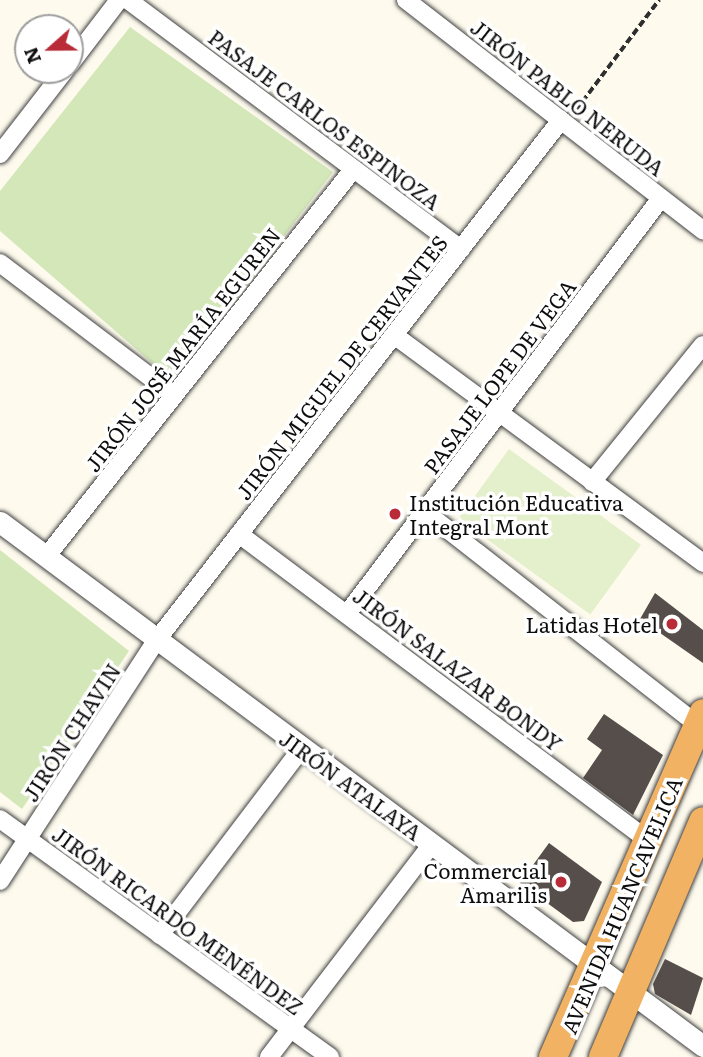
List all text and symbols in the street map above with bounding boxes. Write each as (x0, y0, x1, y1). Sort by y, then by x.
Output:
north arrow (14, 14, 84, 84)
street label: JIRÓN PABLO NERUDA (466, 14, 670, 180)
street label: PASAJE CARLOS ESPINOZA (204, 24, 446, 214)
text: N (15, 43, 47, 68)
street label: JIRÓN JOSÉ MARÍA EGUREN (79, 222, 285, 476)
street label: JIRÓN MIGUEL DE CERVANTES (230, 230, 452, 504)
street label: PASAJE LOPE DE VEGA (418, 274, 580, 478)
place label: Institución Educativa Integral Mont (409, 489, 623, 539)
marker: Institución Educativa Integral Mont (387, 506, 403, 522)
street label: JIRÓN SALAZAR BONDY (349, 582, 567, 756)
place label: Latidas Hotel (525, 611, 658, 637)
marker: Latidas Hotel (664, 616, 680, 632)
street label: JIRÓN CHAVIN (17, 658, 125, 806)
street label: JIRÓN ATALAYA (275, 725, 427, 845)
street label: AVENIDA HUANCAVELICA (555, 773, 687, 1037)
street label: JIRÓN RICARDO MENÉNDEZ (48, 821, 308, 1019)
place label: Commercial Amarilis (424, 857, 547, 907)
marker: Commercial Amarilis (553, 874, 569, 890)

